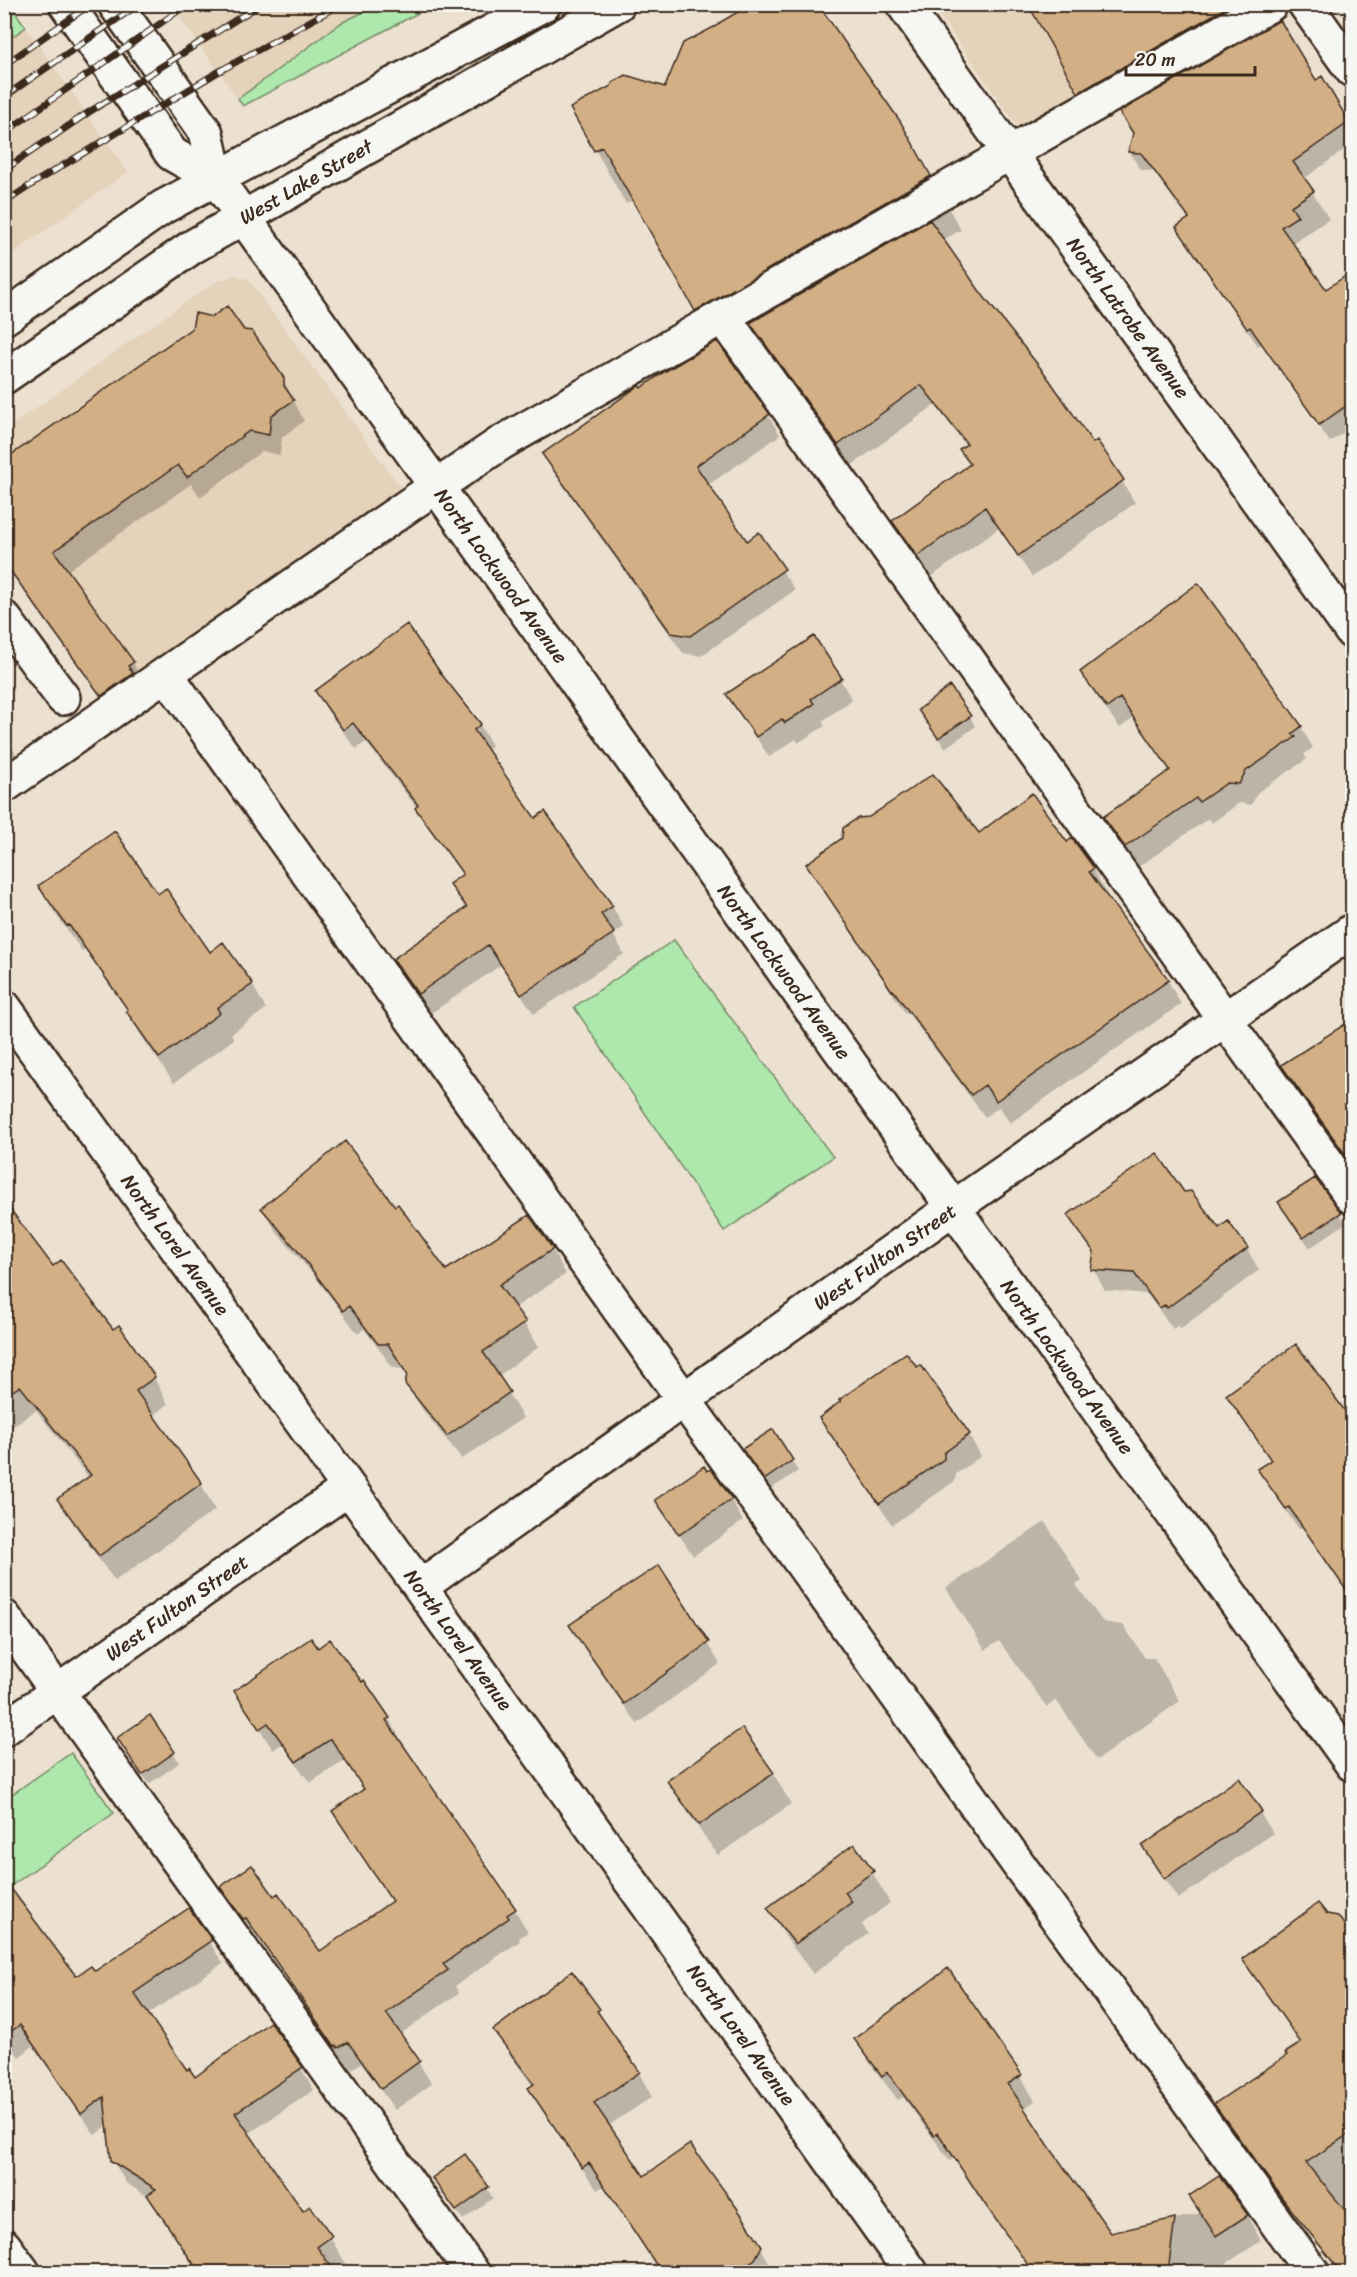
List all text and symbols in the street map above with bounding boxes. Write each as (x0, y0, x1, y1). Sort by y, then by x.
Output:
scale bar (1126, 39, 1255, 77)
text: 20 m (1135, 44, 1175, 76)
street label: West Lake Street (232, 129, 380, 235)
street label: North Latrobe Avenue (1057, 229, 1199, 407)
street label: North Lockwood Avenue (425, 480, 577, 672)
street label: North Lockwood Avenue (708, 876, 860, 1068)
street label: North Lorel Avenue (111, 1167, 239, 1324)
street label: West Fulton Street (806, 1194, 964, 1320)
street label: North Lockwood Avenue (991, 1271, 1143, 1463)
street label: West Fulton Street (98, 1545, 256, 1671)
street label: North Lorel Avenue (394, 1562, 522, 1719)
street label: North Lorel Avenue (677, 1957, 805, 2114)

